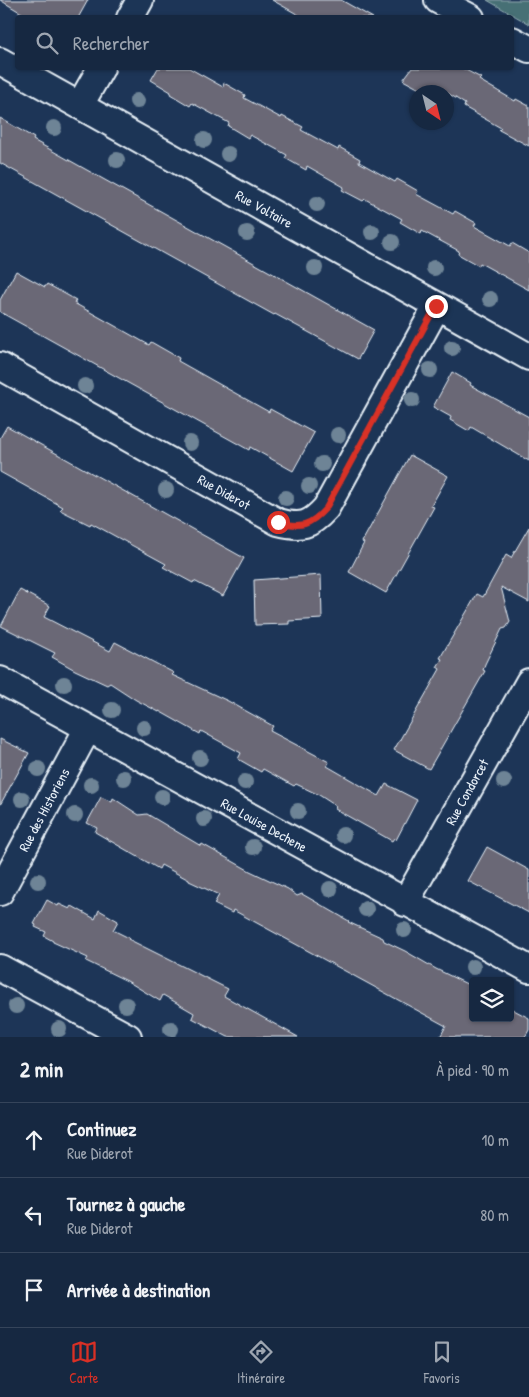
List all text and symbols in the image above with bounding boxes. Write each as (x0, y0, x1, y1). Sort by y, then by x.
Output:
search box (15, 15, 514, 70)
icon: search (33, 29, 61, 57)
text: Rechercher (73, 30, 150, 56)
north arrow (409, 85, 454, 130)
street label: Rue Voltaire (232, 185, 297, 232)
route end (425, 295, 448, 318)
street label: Rue Diderot (195, 469, 254, 514)
route start (267, 511, 290, 534)
street label: Rue Condorcet (441, 755, 493, 828)
street label: Rue des Historiens (14, 765, 73, 855)
street label: Rue Louise Dechene (218, 793, 311, 856)
map controls (469, 977, 514, 1022)
button: layers (469, 977, 514, 1022)
text: 2 min (20, 1055, 63, 1084)
text: À pied · 90 m (436, 1059, 509, 1081)
text: Continuez (67, 1116, 136, 1142)
icon: ahead (20, 1126, 48, 1154)
text: 10 m (481, 1129, 509, 1151)
text: Rue Diderot (67, 1142, 133, 1164)
text: Tournez à gauche (67, 1191, 185, 1217)
icon: left (20, 1201, 48, 1229)
text: 80 m (480, 1204, 509, 1226)
text: Rue Diderot (67, 1217, 133, 1239)
icon: arrive (20, 1276, 48, 1304)
text: Arrivée à destination (67, 1277, 210, 1303)
tab: Carte (69, 1338, 98, 1387)
tab: Itinéraire (237, 1338, 285, 1387)
tab: Favoris (424, 1338, 460, 1387)

